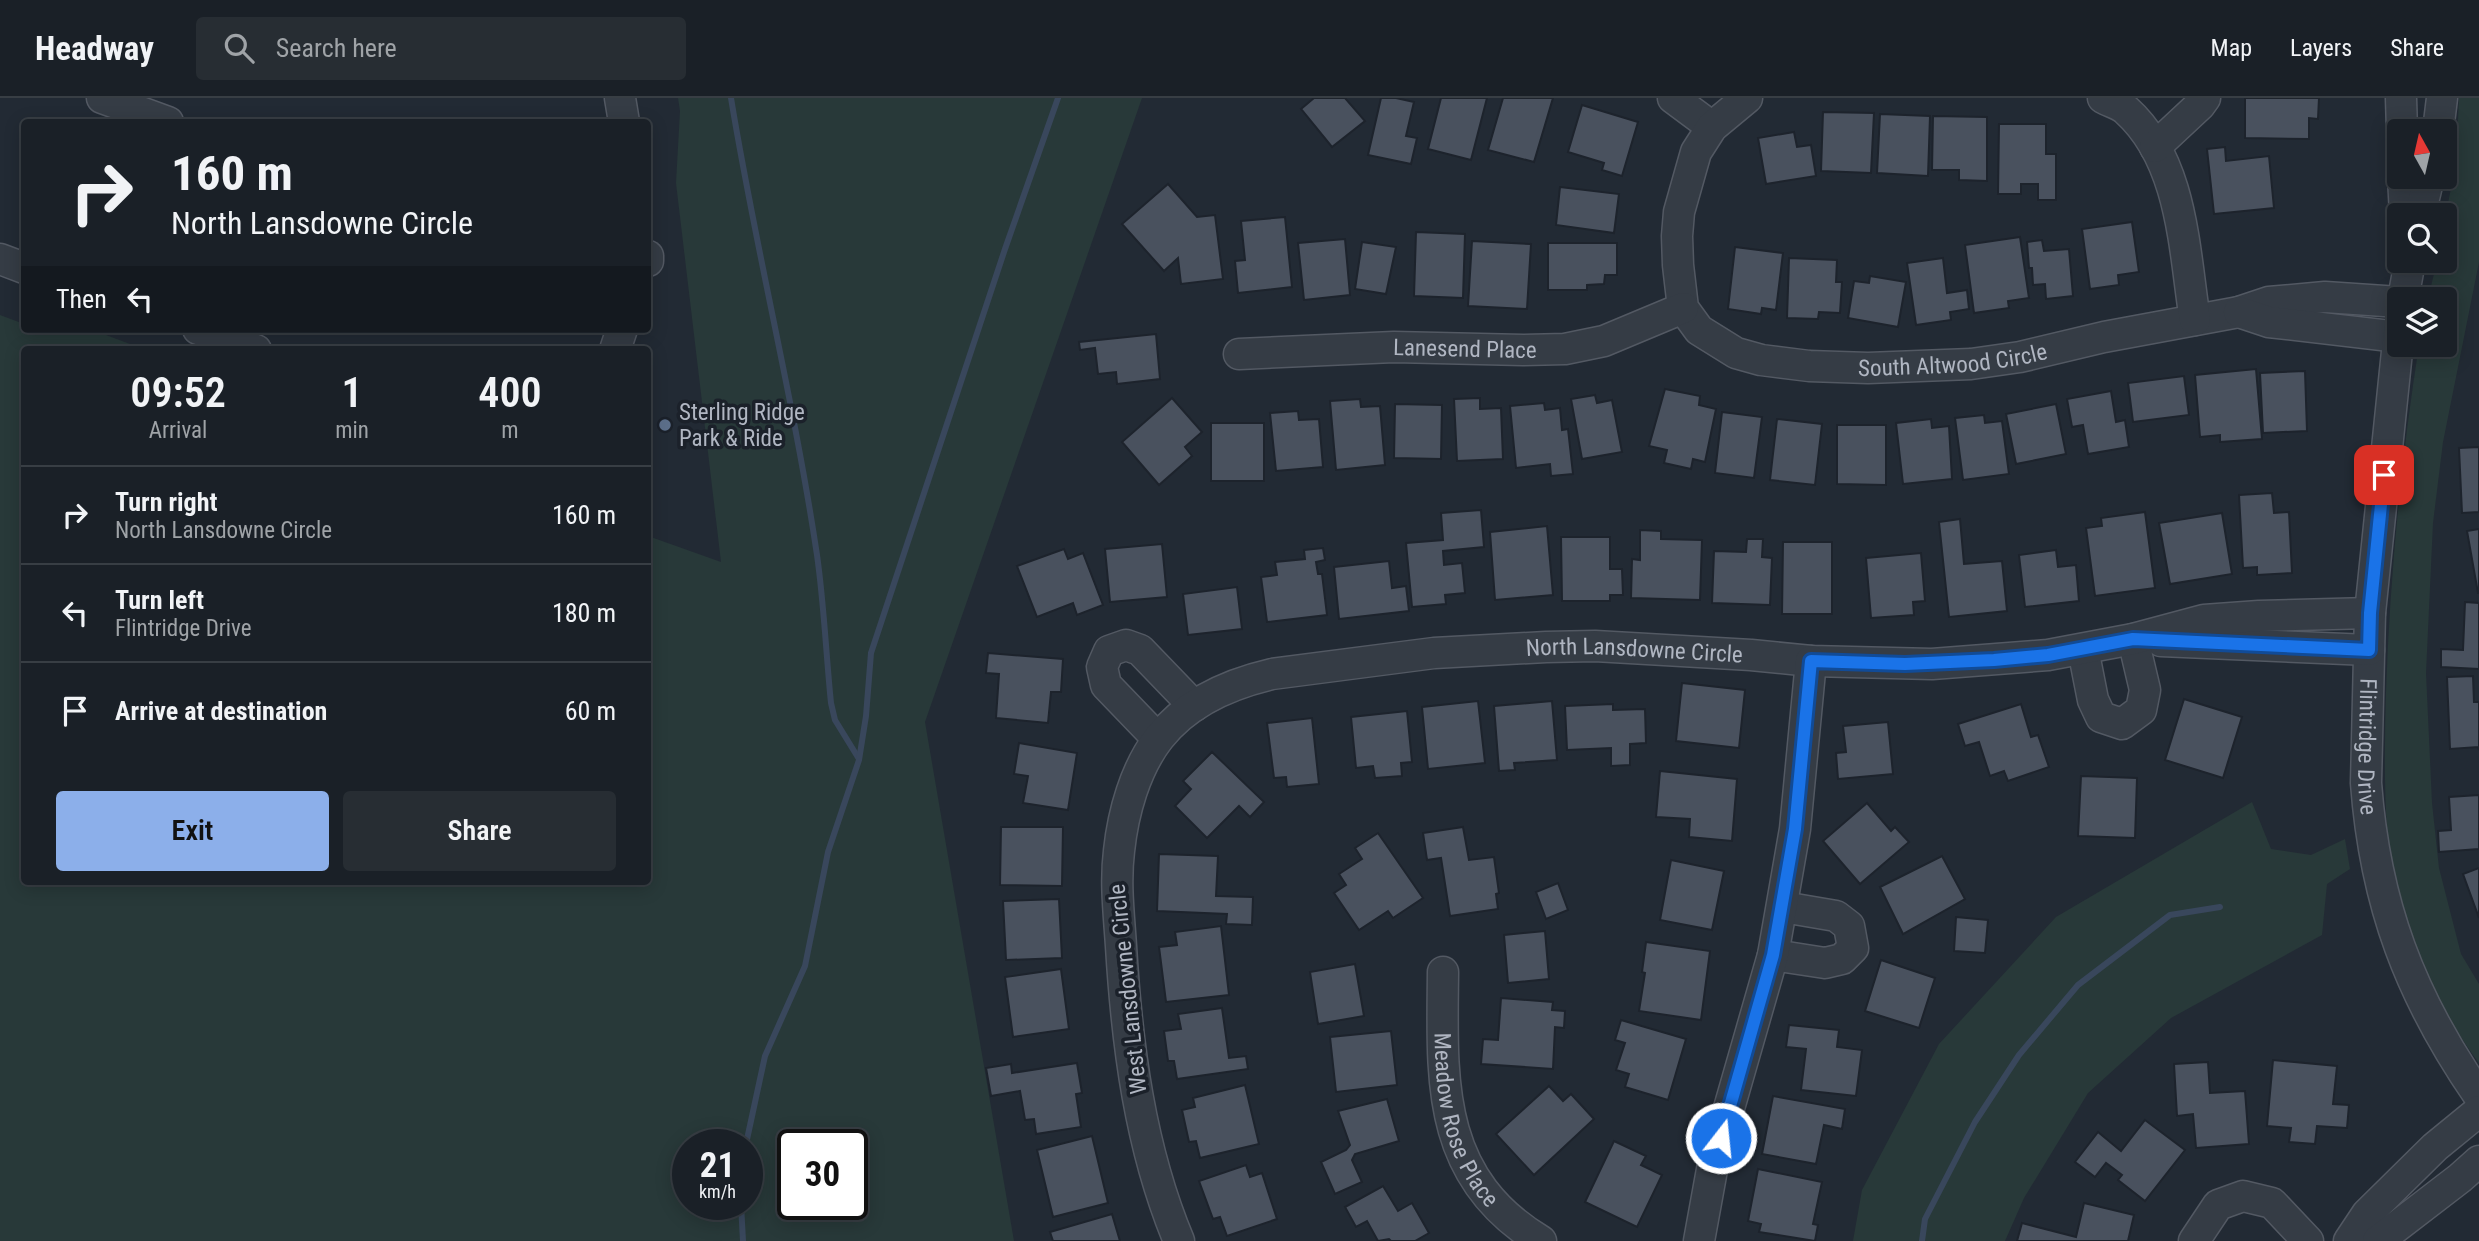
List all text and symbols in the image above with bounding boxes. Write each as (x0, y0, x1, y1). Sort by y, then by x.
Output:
search box (196, 17, 686, 80)
text: Headway (35, 29, 154, 68)
icon: search (220, 29, 258, 67)
text: Search here (276, 33, 397, 63)
text: Map (2211, 34, 2252, 62)
text: Layers (2290, 34, 2352, 62)
text: Share (2390, 34, 2444, 62)
north arrow (2387, 119, 2457, 189)
map controls (2387, 119, 2457, 357)
text: 160 m (171, 145, 293, 202)
icon: right (56, 147, 147, 238)
button: search (2387, 203, 2457, 273)
text: North Lansdowne Circle (171, 204, 473, 242)
icon: left (121, 280, 159, 318)
text: Then (56, 284, 107, 314)
button: layers (2387, 287, 2457, 357)
street label: Lanesend Place (1393, 333, 1537, 364)
street label: South Altwood Circle (1858, 338, 2050, 382)
text: 09:52 (130, 368, 226, 417)
text: 1 (342, 368, 363, 417)
text: 400 (478, 368, 542, 417)
place label: Sterling Ridge Park & Ride (679, 399, 805, 452)
text: Arrival (149, 417, 207, 444)
text: min (335, 417, 369, 444)
text: m (501, 417, 519, 444)
marker: Sterling Ridge Park & Ride (657, 417, 673, 433)
pin (2354, 445, 2414, 505)
icon: arrive (2365, 456, 2403, 494)
text: Turn right (115, 487, 217, 517)
icon: right (56, 496, 94, 534)
text: 160 m (552, 500, 616, 530)
text: North Lansdowne Circle (115, 517, 332, 544)
text: Turn left (115, 585, 204, 615)
icon: left (56, 594, 94, 632)
text: 180 m (552, 598, 616, 628)
text: Flintridge Drive (115, 615, 252, 642)
street label: North Lansdowne Circle (1525, 632, 1744, 668)
street label: Flintridge Drive (2352, 678, 2382, 816)
icon: arrive (56, 692, 94, 730)
text: Arrive at destination (115, 696, 327, 726)
text: 60 m (565, 696, 616, 726)
button: Exit (56, 791, 329, 871)
button: Share (343, 791, 616, 871)
street label: West Lansdowne Circle (1104, 883, 1152, 1095)
street label: Meadow Rose Place (1429, 1032, 1504, 1212)
position arrow (1684, 1101, 1758, 1175)
speed limit sign: 30 (777, 1129, 868, 1220)
text: 21 (700, 1145, 735, 1186)
text: km/h (699, 1181, 736, 1202)

